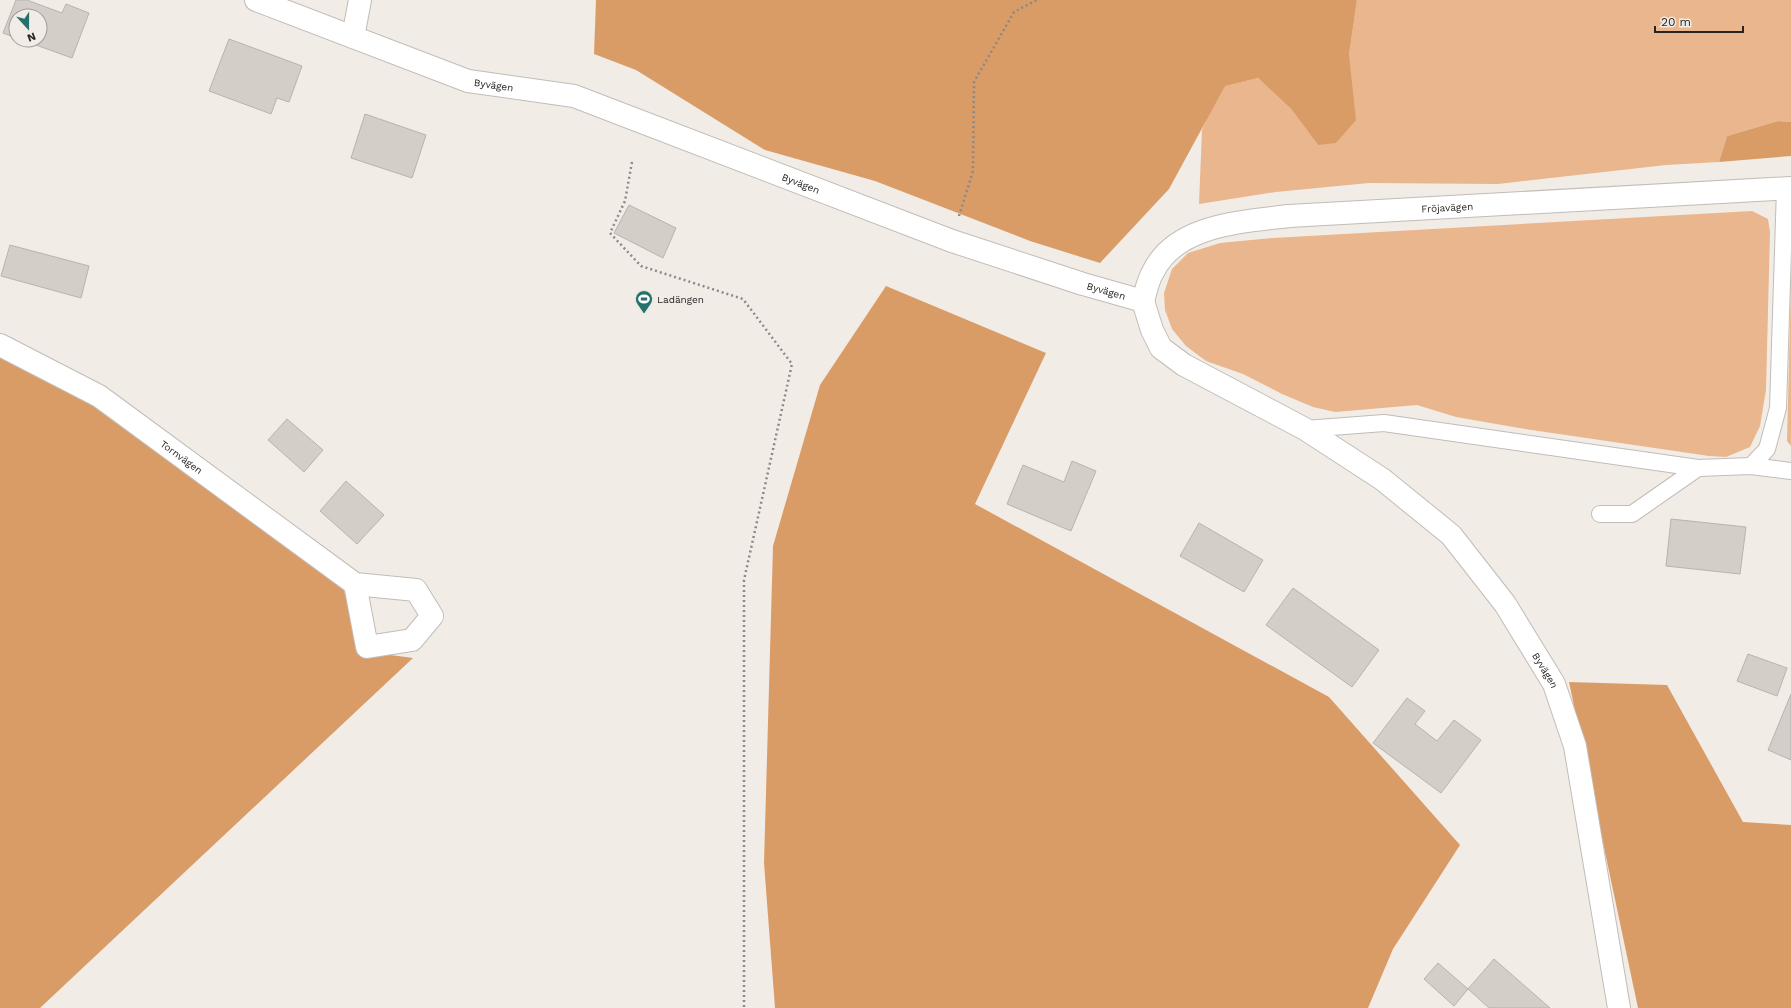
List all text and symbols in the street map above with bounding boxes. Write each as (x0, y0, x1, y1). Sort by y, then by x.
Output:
north arrow (8, 8, 48, 48)
scale bar (1655, 8, 1743, 34)
text: 20 m (1661, 15, 1691, 29)
text: N (25, 29, 38, 44)
street label: Byvägen (473, 77, 514, 93)
street label: Byvägen (780, 171, 821, 196)
street label: Fröjavägen (1421, 201, 1473, 215)
street label: Byvägen (1086, 280, 1127, 302)
sports icon: Ladängen (634, 289, 654, 314)
place label: Ladängen (657, 294, 704, 305)
street label: Tornvägen (158, 438, 205, 476)
street label: Byvägen (1530, 651, 1560, 689)

